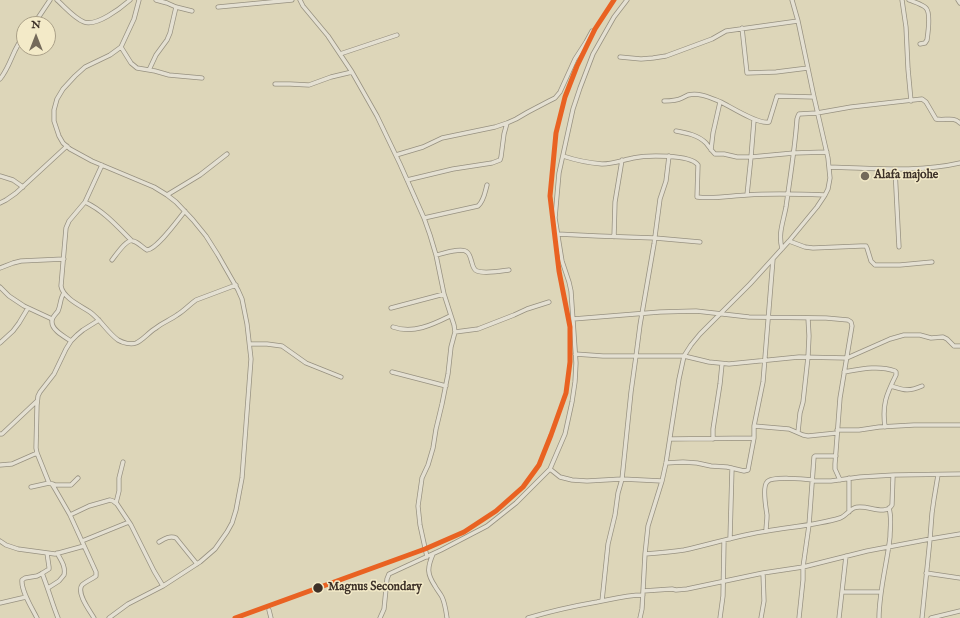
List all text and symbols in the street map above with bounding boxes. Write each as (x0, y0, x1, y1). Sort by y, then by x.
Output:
north arrow (16, 16, 56, 56)
text: N (31, 18, 41, 32)
place label: Alafa majohe (874, 169, 938, 183)
marker: Alafa majohe (859, 170, 871, 182)
marker: Magnus Secondary (311, 581, 325, 595)
place label: Magnus Secondary (328, 581, 422, 595)

